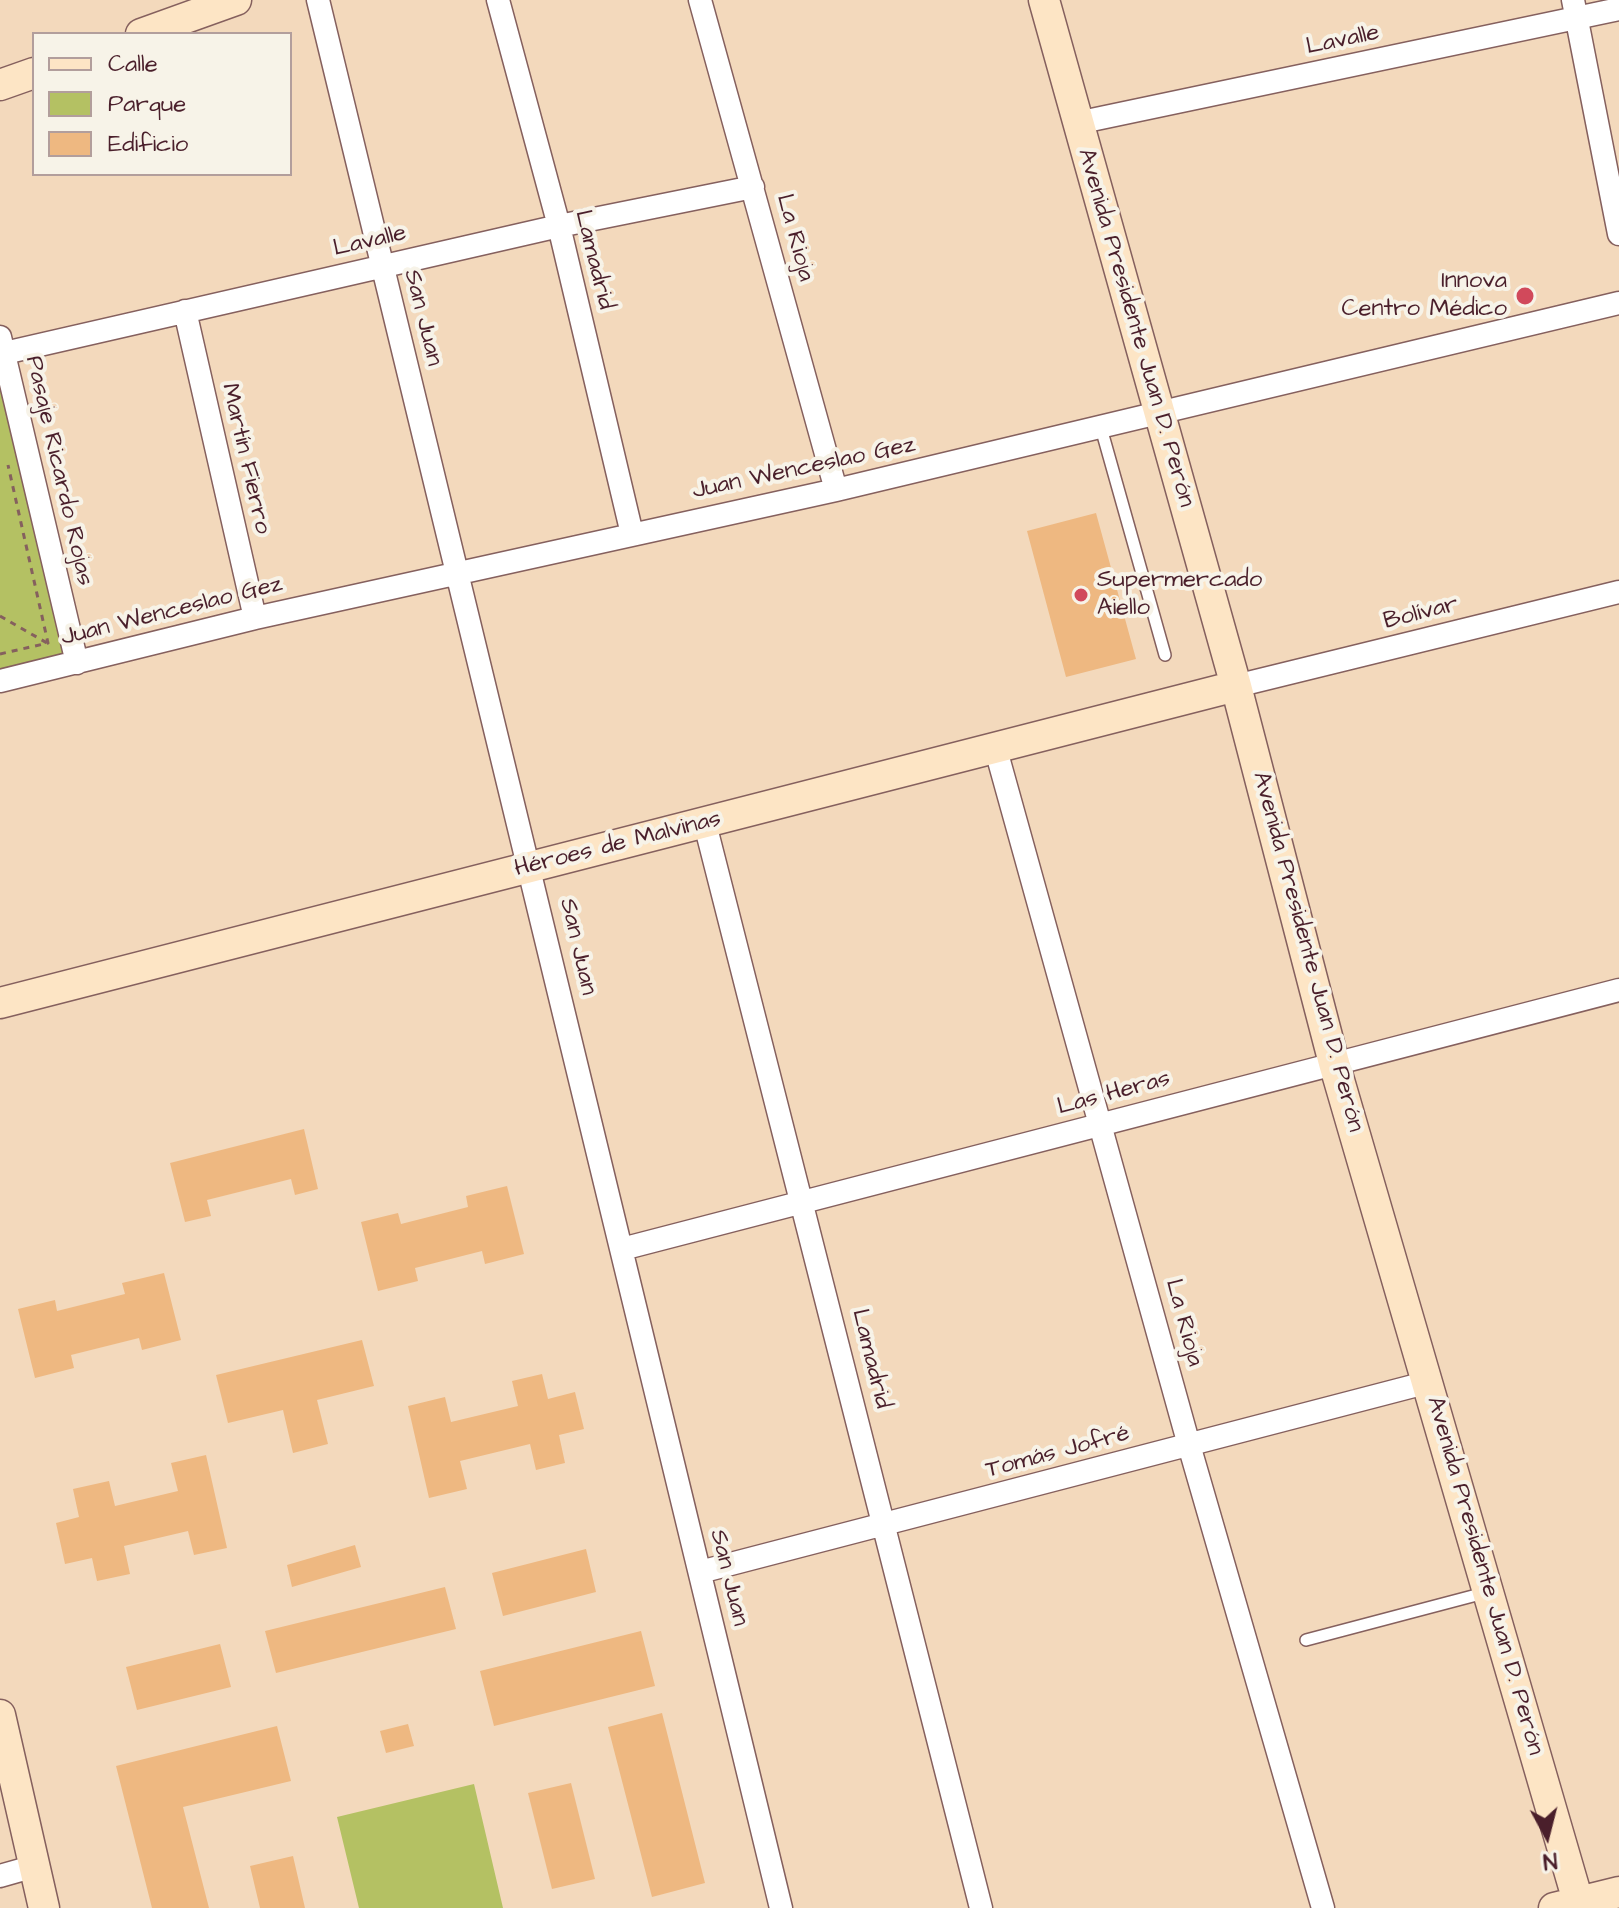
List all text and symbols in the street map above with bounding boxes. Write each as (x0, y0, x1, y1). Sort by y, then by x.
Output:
street label: Lavalle (1304, 19, 1382, 63)
legend (32, 32, 292, 176)
text: Calle (108, 47, 158, 81)
text: Parque (108, 87, 186, 121)
text: Edificio (108, 127, 188, 161)
street label: Avenida Presidente Juan D. Perón (1070, 145, 1200, 511)
street label: La Rioja (769, 191, 819, 285)
street label: Lamadrid (567, 207, 619, 313)
street label: Lavalle (331, 220, 409, 264)
street label: San Juan (396, 267, 448, 369)
place label: Innova Centro Médico (1342, 268, 1507, 324)
marker: Innova Centro Médico (1514, 285, 1536, 307)
street label: Pasaje Ricardo Rojas (18, 353, 98, 589)
street label: Martín Fierro (214, 381, 276, 537)
street label: Juan Wenceslao Gez (690, 431, 918, 507)
place label: Supermercado Aiello (1097, 567, 1262, 623)
street label: Juan Wenceslao Gez (58, 571, 286, 653)
marker: Supermercado Aiello (1072, 586, 1090, 604)
street label: Bolívar (1381, 591, 1461, 637)
street label: Avenida Presidente Juan D. Perón (1245, 769, 1369, 1135)
street label: Héroes de Malvinas (512, 805, 724, 885)
street label: San Juan (552, 896, 602, 998)
street label: Las Heras (1054, 1065, 1174, 1123)
street label: La Rioja (1158, 1276, 1208, 1370)
street label: Lamadrid (844, 1306, 896, 1412)
street label: Avenida Presidente Juan D. Perón (1419, 1393, 1549, 1759)
street label: Tomás Jofré (983, 1420, 1133, 1486)
street label: San Juan (702, 1527, 754, 1629)
north arrow (1507, 1796, 1587, 1876)
text: N (1541, 1844, 1559, 1877)

